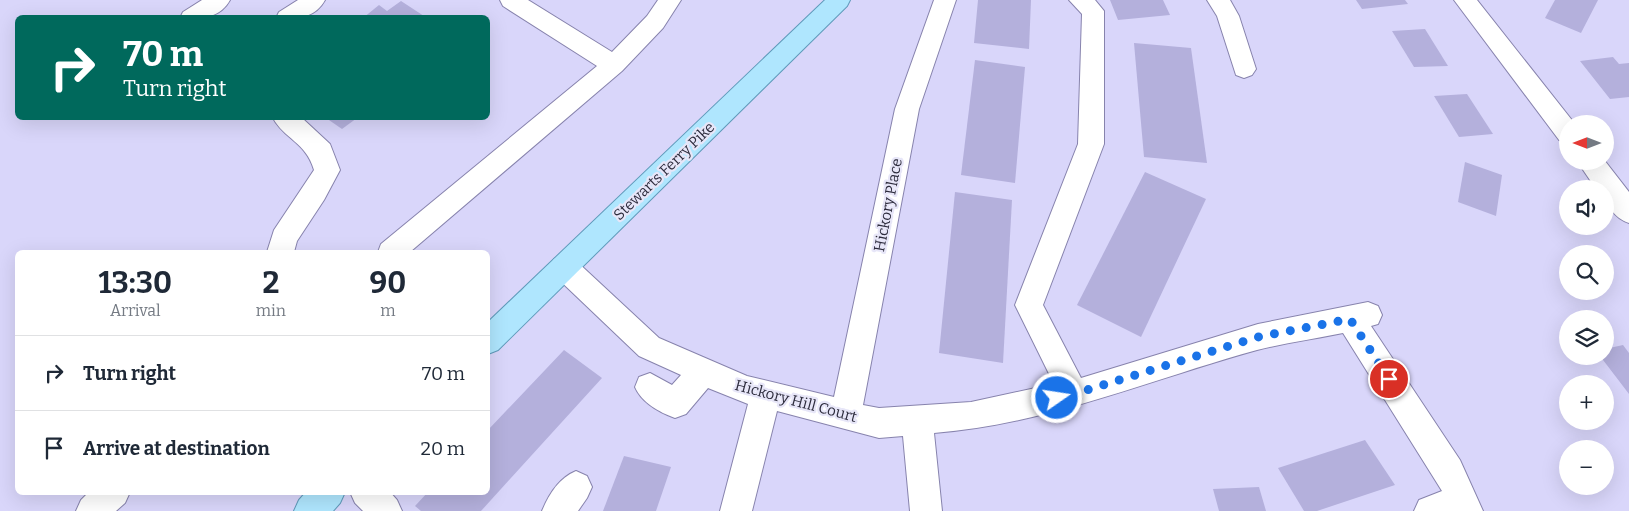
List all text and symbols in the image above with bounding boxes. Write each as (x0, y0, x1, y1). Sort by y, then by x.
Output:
text: 70 m (123, 33, 203, 75)
icon: right (40, 35, 105, 100)
text: Turn right (123, 75, 226, 102)
north arrow (1559, 115, 1614, 170)
map controls (1559, 115, 1614, 495)
street label: Stewarts Ferry Pike (610, 118, 718, 224)
street label: Hickory Place (870, 157, 906, 253)
button: sound (1559, 180, 1614, 235)
button: search (1559, 245, 1614, 300)
text: 13:30 (99, 265, 172, 301)
text: 2 (262, 265, 279, 301)
text: 90 (370, 265, 406, 301)
text: Arrival (110, 301, 161, 320)
text: min (256, 301, 286, 320)
text: m (380, 301, 396, 320)
button: layers (1559, 310, 1614, 365)
pin (1368, 358, 1410, 400)
icon: right (40, 359, 68, 387)
text: Turn right (83, 362, 176, 385)
text: 70 m (422, 362, 465, 385)
icon: arrive (1375, 365, 1403, 393)
position arrow (1030, 371, 1082, 423)
button: + (1559, 375, 1614, 430)
street label: Hickory Hill Court (733, 376, 859, 426)
icon: arrive (40, 434, 68, 462)
text: Arrive at destination (83, 437, 270, 460)
text: 20 m (421, 437, 465, 460)
button: − (1559, 440, 1614, 495)

